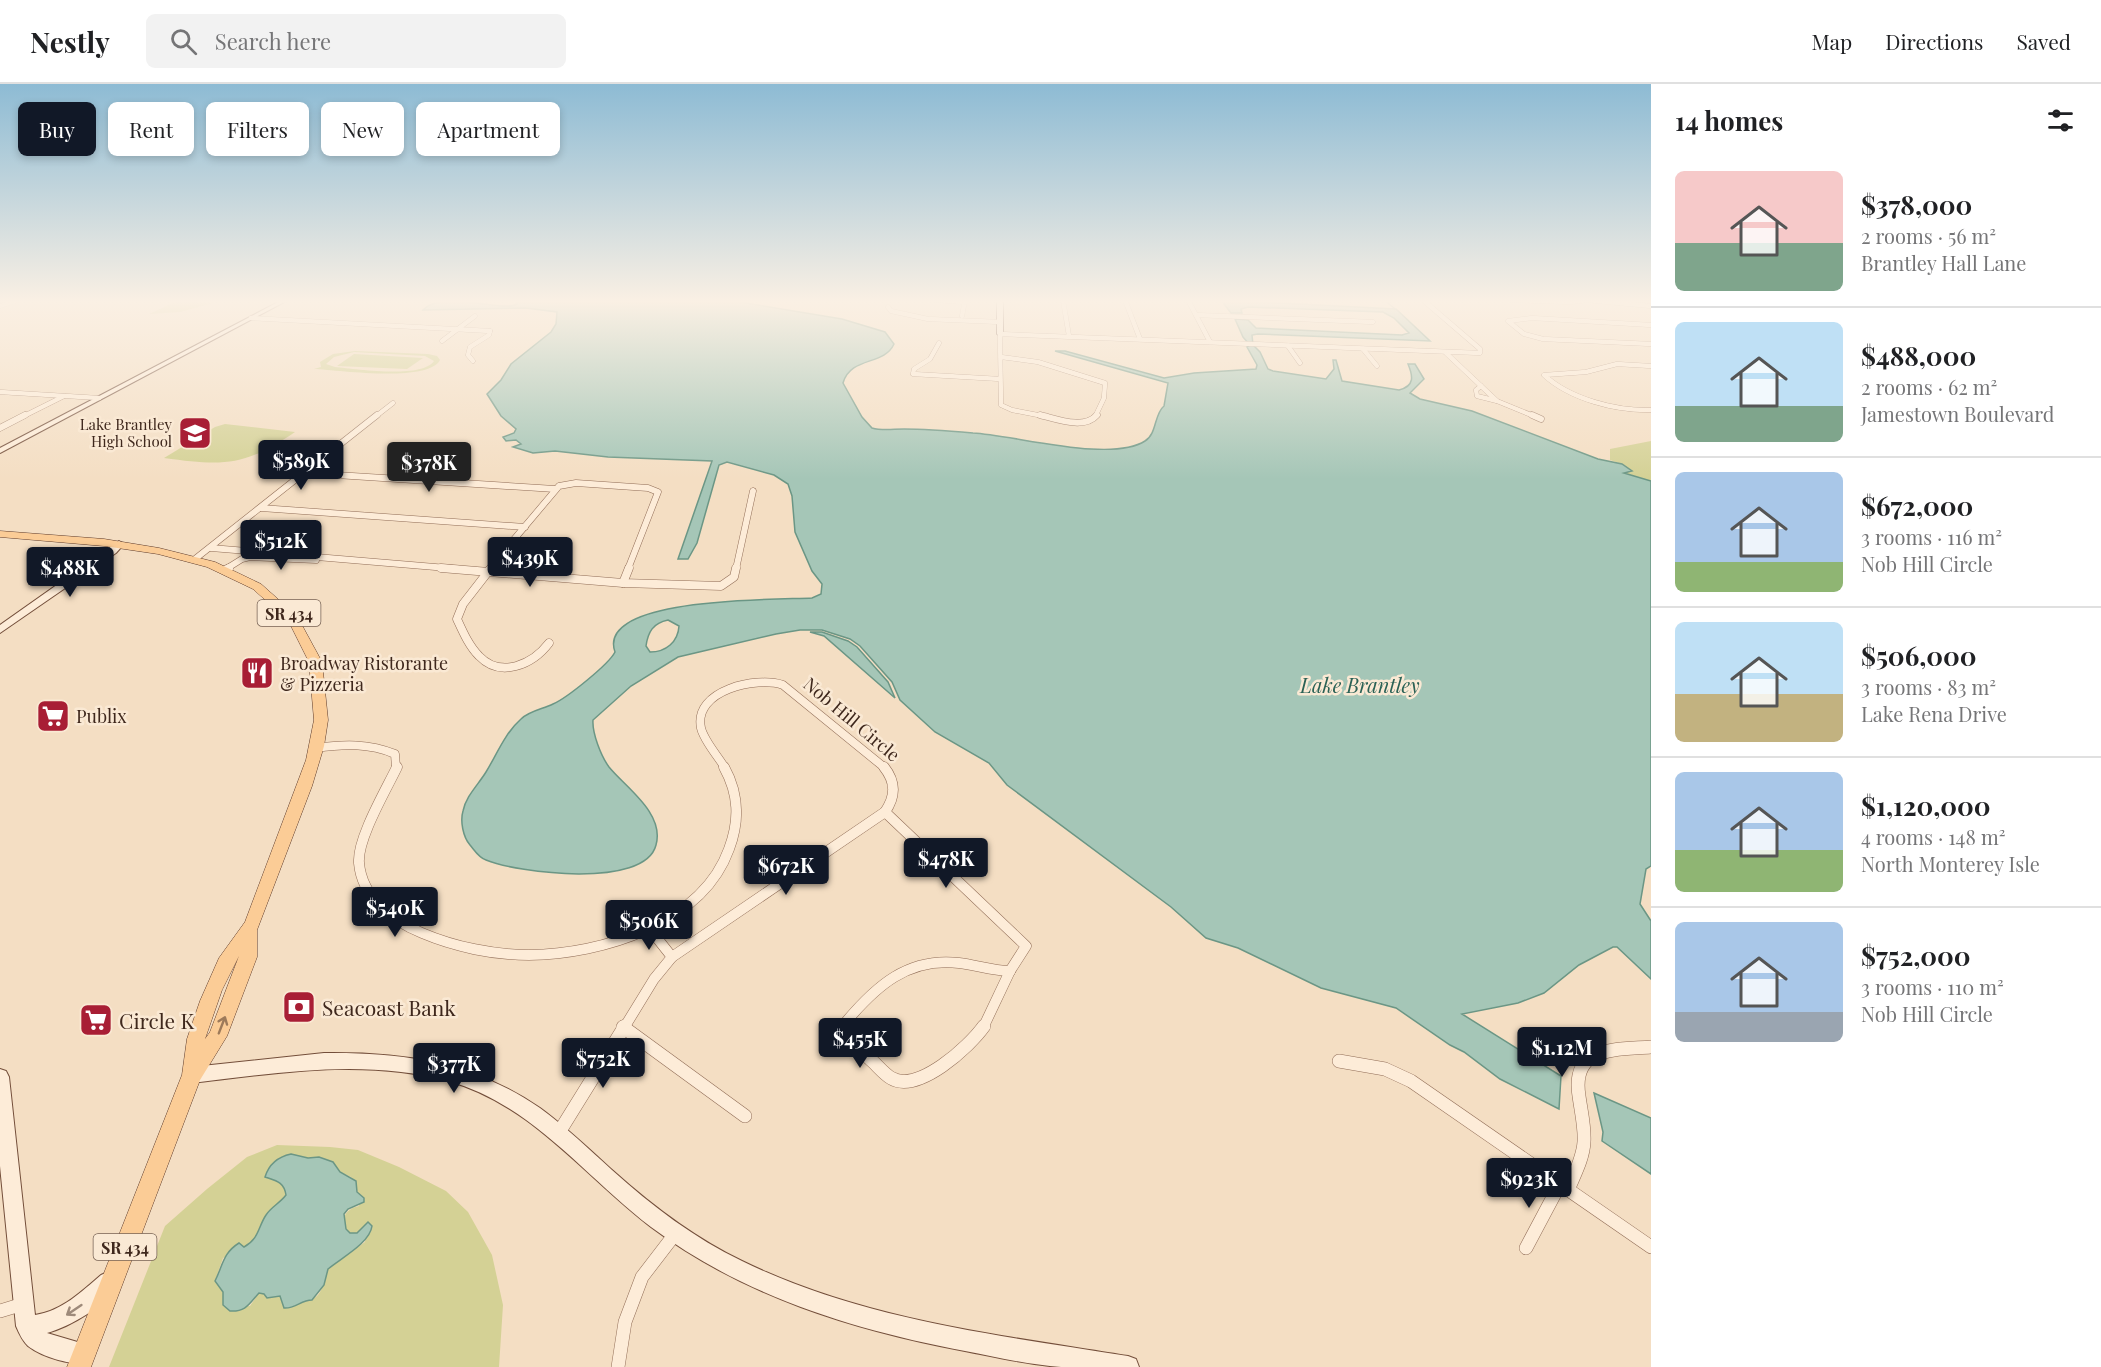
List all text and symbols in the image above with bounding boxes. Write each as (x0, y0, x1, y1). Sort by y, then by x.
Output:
search box (146, 14, 566, 68)
text: Nestly (30, 23, 110, 60)
icon: search (167, 25, 200, 58)
text: Search here (215, 26, 331, 56)
text: Map (1811, 27, 1852, 55)
text: Directions (1885, 27, 1983, 55)
text: Saved (2016, 27, 2071, 55)
chip: Buy (18, 102, 96, 156)
chip: Rent (108, 102, 194, 156)
chip: Filters (206, 102, 309, 156)
chip: New (321, 102, 404, 156)
chip: Apartment (416, 102, 560, 156)
text: 14 homes (1675, 103, 1783, 138)
icon: filters (2044, 104, 2077, 137)
text: $378,000 (1861, 187, 1972, 222)
icon: home (1723, 195, 1795, 267)
text: 2 rooms · 56 m² (1861, 222, 1996, 249)
text: Brantley Hall Lane (1861, 249, 2026, 276)
text: $488,000 (1861, 338, 1976, 373)
icon: home (1723, 346, 1795, 418)
text: 2 rooms · 62 m² (1861, 373, 1997, 400)
text: Jamestown Boulevard (1861, 400, 2054, 427)
place label: Lake Brantley High School (80, 414, 172, 451)
school or university icon: Lake Brantley High School (177, 415, 213, 451)
pin: $589K (259, 440, 343, 491)
pin: $378K (387, 442, 471, 493)
text: $589K (272, 446, 330, 473)
text: $378K (401, 448, 457, 475)
text: $672,000 (1861, 488, 1973, 523)
icon: home (1723, 496, 1795, 568)
pin: $512K (239, 520, 323, 571)
text: 3 rooms · 116 m² (1861, 523, 2002, 550)
text: $512K (254, 526, 308, 553)
pin: $439K (488, 537, 572, 588)
text: $439K (502, 543, 558, 570)
pin: $488K (28, 547, 112, 598)
text: Nob Hill Circle (1861, 550, 1993, 577)
text: $488K (41, 553, 99, 580)
road number: SR 434 (258, 600, 320, 626)
text: $506,000 (1861, 638, 1977, 673)
icon: home (1723, 646, 1795, 718)
place label: Broadway Ristorante & Pizzeria (280, 651, 448, 696)
restaurant icon: Broadway Ristorante & Pizzeria (239, 655, 275, 691)
water label: Lake Brantley (1299, 671, 1420, 698)
street label: Nob Hill Circle (799, 672, 905, 766)
text: 3 rooms · 83 m² (1861, 673, 1996, 700)
supermarket icon: Publix (35, 698, 71, 734)
text: Lake Rena Drive (1861, 700, 2007, 727)
place label: Publix (76, 704, 127, 728)
text: $1,120,000 (1861, 788, 1991, 823)
icon: home (1723, 796, 1795, 868)
text: 4 rooms · 148 m² (1861, 823, 2005, 850)
pin: $478K (904, 838, 988, 889)
text: $478K (918, 844, 974, 871)
pin: $672K (744, 845, 828, 896)
text: North Monterey Isle (1861, 850, 2040, 877)
text: $672K (758, 851, 814, 878)
pin: $540K (353, 887, 437, 938)
text: $540K (366, 893, 424, 920)
pin: $506K (607, 900, 691, 951)
text: $506K (619, 906, 679, 933)
text: $752,000 (1861, 938, 1971, 973)
icon: home (1723, 946, 1795, 1018)
text: 3 rooms · 110 m² (1861, 973, 2004, 1000)
bank icon: Seacoast Bank (281, 989, 317, 1025)
place label: Seacoast Bank (322, 993, 456, 1021)
text: Nob Hill Circle (1861, 1000, 1993, 1027)
supermarket icon: Circle K (78, 1002, 114, 1038)
place label: Circle K (119, 1006, 194, 1034)
one-way arrow (218, 1017, 229, 1035)
pin: $455K (818, 1018, 902, 1069)
text: $455K (833, 1024, 887, 1051)
pin: $1.12M (1513, 1027, 1611, 1078)
text: $1.12M (1531, 1033, 1593, 1060)
pin: $752K (561, 1038, 645, 1089)
pin: $377K (412, 1043, 496, 1094)
text: $752K (576, 1044, 630, 1071)
text: $377K (427, 1049, 481, 1076)
pin: $923K (1487, 1158, 1571, 1209)
text: $923K (1500, 1164, 1558, 1191)
road number: SR 434 (94, 1234, 156, 1260)
one-way arrow (67, 1304, 83, 1316)

